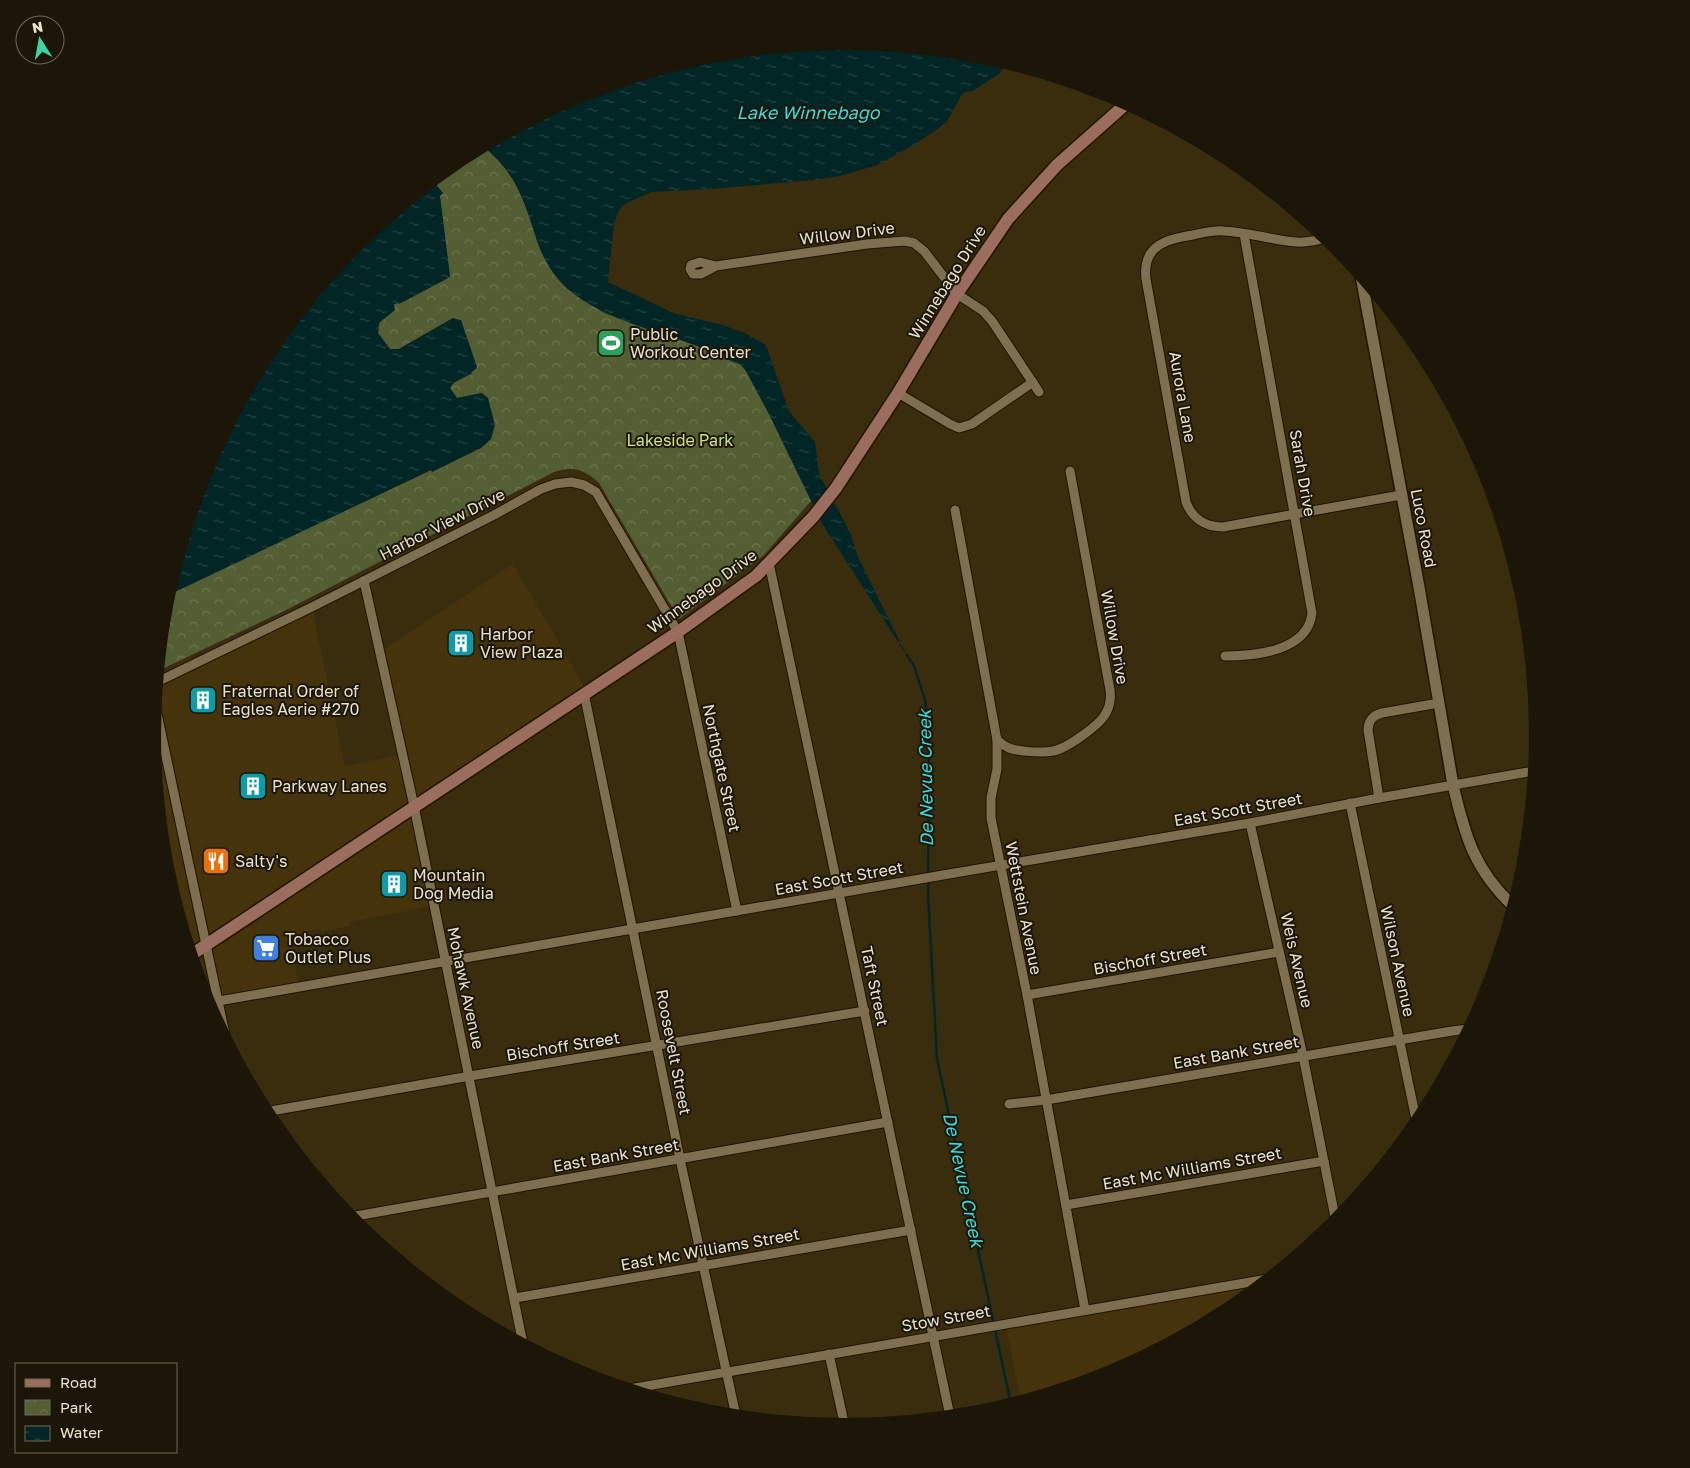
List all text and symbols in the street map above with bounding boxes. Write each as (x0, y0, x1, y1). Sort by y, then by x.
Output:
north arrow (15, 15, 65, 65)
text: N (31, 17, 44, 36)
water label: Lake Winnebago (736, 101, 881, 123)
street label: Willow Drive (798, 217, 896, 249)
street label: Winnebago Drive (904, 221, 990, 343)
place label: Public Workout Center (630, 324, 751, 362)
sports icon: Public Workout Center (596, 328, 626, 358)
street label: Aurora Lane (1165, 350, 1201, 444)
street label: Sarah Drive (1286, 428, 1320, 518)
park label: Lakeside Park (627, 430, 733, 450)
street label: Harbor View Drive (376, 484, 508, 564)
street label: Luco Road (1407, 487, 1441, 569)
street label: Winnebago Drive (643, 545, 761, 637)
street label: Willow Drive (1097, 588, 1133, 686)
place label: Harbor View Plaza (480, 624, 563, 662)
building icon: Harbor View Plaza (446, 628, 476, 658)
place label: Fraternal Order of Eagles Aerie #270 (222, 681, 359, 719)
building icon: Fraternal Order of Eagles Aerie #270 (188, 685, 218, 715)
street label: Northgate Street (699, 702, 745, 834)
water label: De Nevue Creek (913, 707, 937, 847)
building icon: Parkway Lanes (238, 771, 268, 801)
place label: Parkway Lanes (272, 776, 387, 796)
street label: East Scott Street (1172, 788, 1304, 830)
street label: Wettstein Avenue (1001, 840, 1047, 976)
restaurant icon: Salty's (201, 846, 231, 876)
place label: Salty's (235, 851, 287, 871)
street label: East Scott Street (773, 857, 905, 899)
place label: Mountain Dog Media (413, 865, 494, 903)
building icon: Mountain Dog Media (379, 869, 409, 899)
street label: Wilson Avenue (1376, 904, 1420, 1018)
street label: Weis Avenue (1276, 910, 1318, 1010)
street label: Mohawk Avenue (443, 925, 489, 1051)
place label: Tobacco Outlet Plus (285, 929, 371, 967)
supermarket icon: Tobacco Outlet Plus (251, 933, 281, 963)
street label: Bischoff Street (1092, 939, 1208, 979)
street label: Taft Street (857, 944, 893, 1028)
street label: Roosevelt Street (652, 987, 696, 1117)
street label: Bischoff Street (505, 1027, 621, 1065)
street label: East Bank Street (1171, 1031, 1301, 1073)
water label: De Nevue Creek (939, 1110, 989, 1251)
street label: East Bank Street (551, 1134, 681, 1176)
street label: East Mc Williams Street (1101, 1142, 1283, 1194)
street label: East Mc Williams Street (619, 1223, 801, 1275)
street label: Stow Street (900, 1300, 992, 1336)
legend (15, 1363, 178, 1453)
text: Road (60, 1373, 97, 1391)
text: Park (60, 1398, 93, 1416)
text: Water (60, 1423, 103, 1441)

